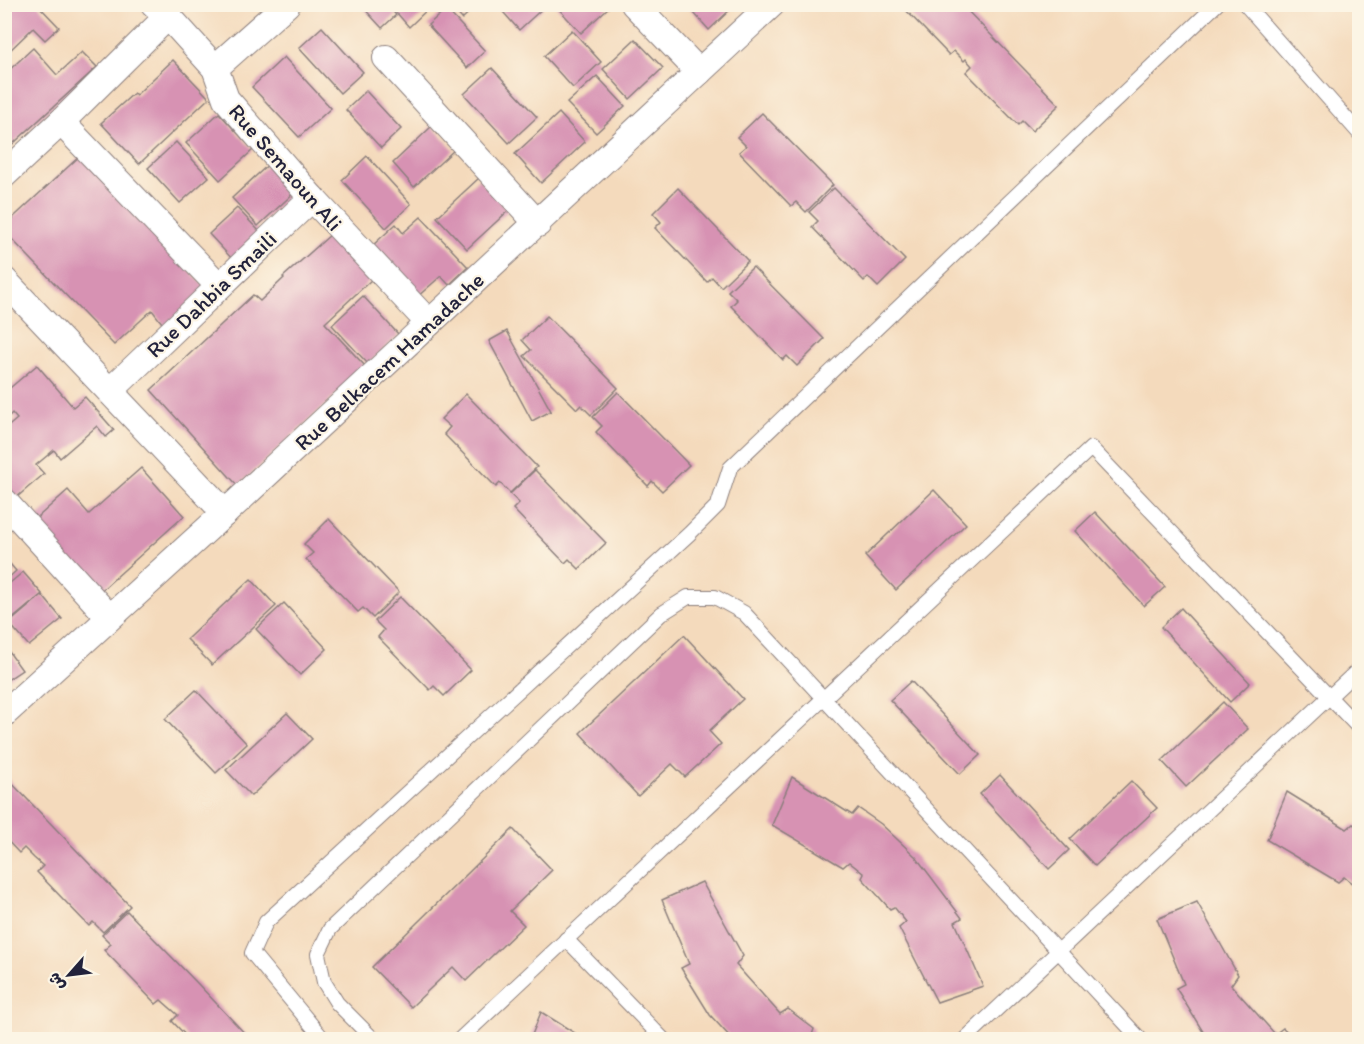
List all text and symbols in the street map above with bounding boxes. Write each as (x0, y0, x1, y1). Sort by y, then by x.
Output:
street label: Rue Semaoun Ali (223, 98, 348, 236)
street label: Rue Dahbia Smaili (141, 225, 282, 363)
street label: Rue Belkacem Hamadache (289, 266, 490, 456)
north arrow (39, 945, 99, 1005)
text: ش (44, 970, 69, 994)

